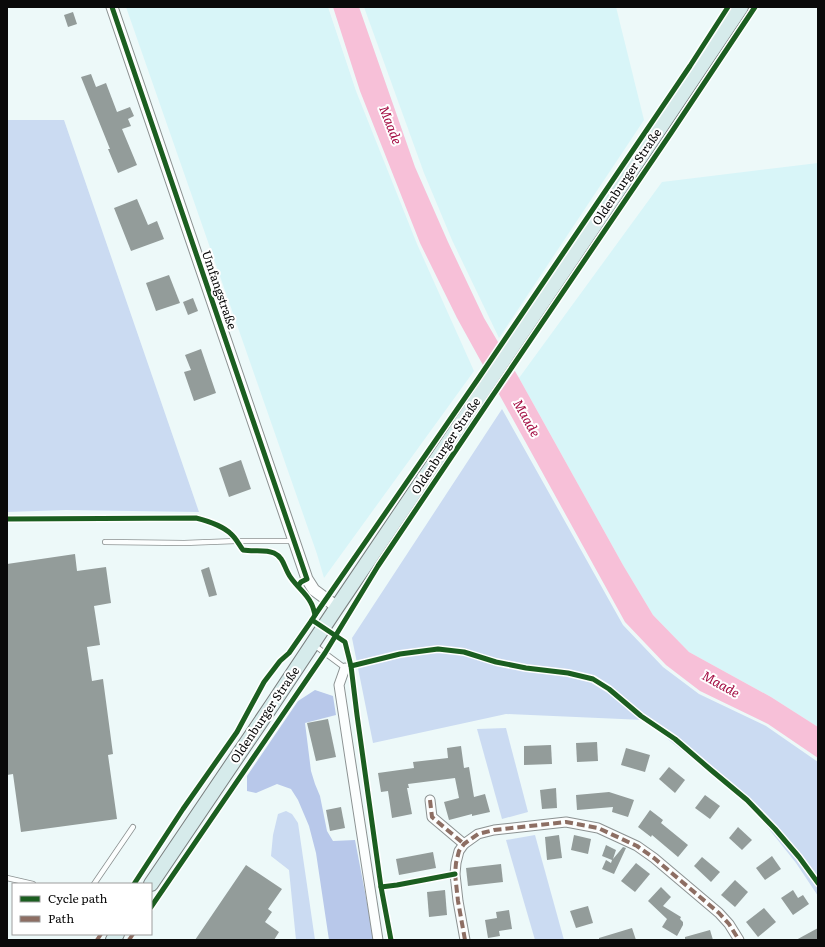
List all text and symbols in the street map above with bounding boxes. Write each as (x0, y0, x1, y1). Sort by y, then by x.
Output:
water label: Maade (375, 103, 408, 147)
street label: Oldenburger Straße (587, 125, 665, 228)
street label: Umfangstraße (198, 248, 242, 332)
street label: Oldenburger Straße (406, 394, 484, 497)
water label: Maade (509, 396, 546, 440)
street label: Oldenburger Straße (225, 663, 303, 766)
water label: Maade (699, 665, 743, 702)
legend (12, 883, 152, 935)
text: Cycle path (48, 889, 108, 907)
text: Path (48, 909, 74, 927)

